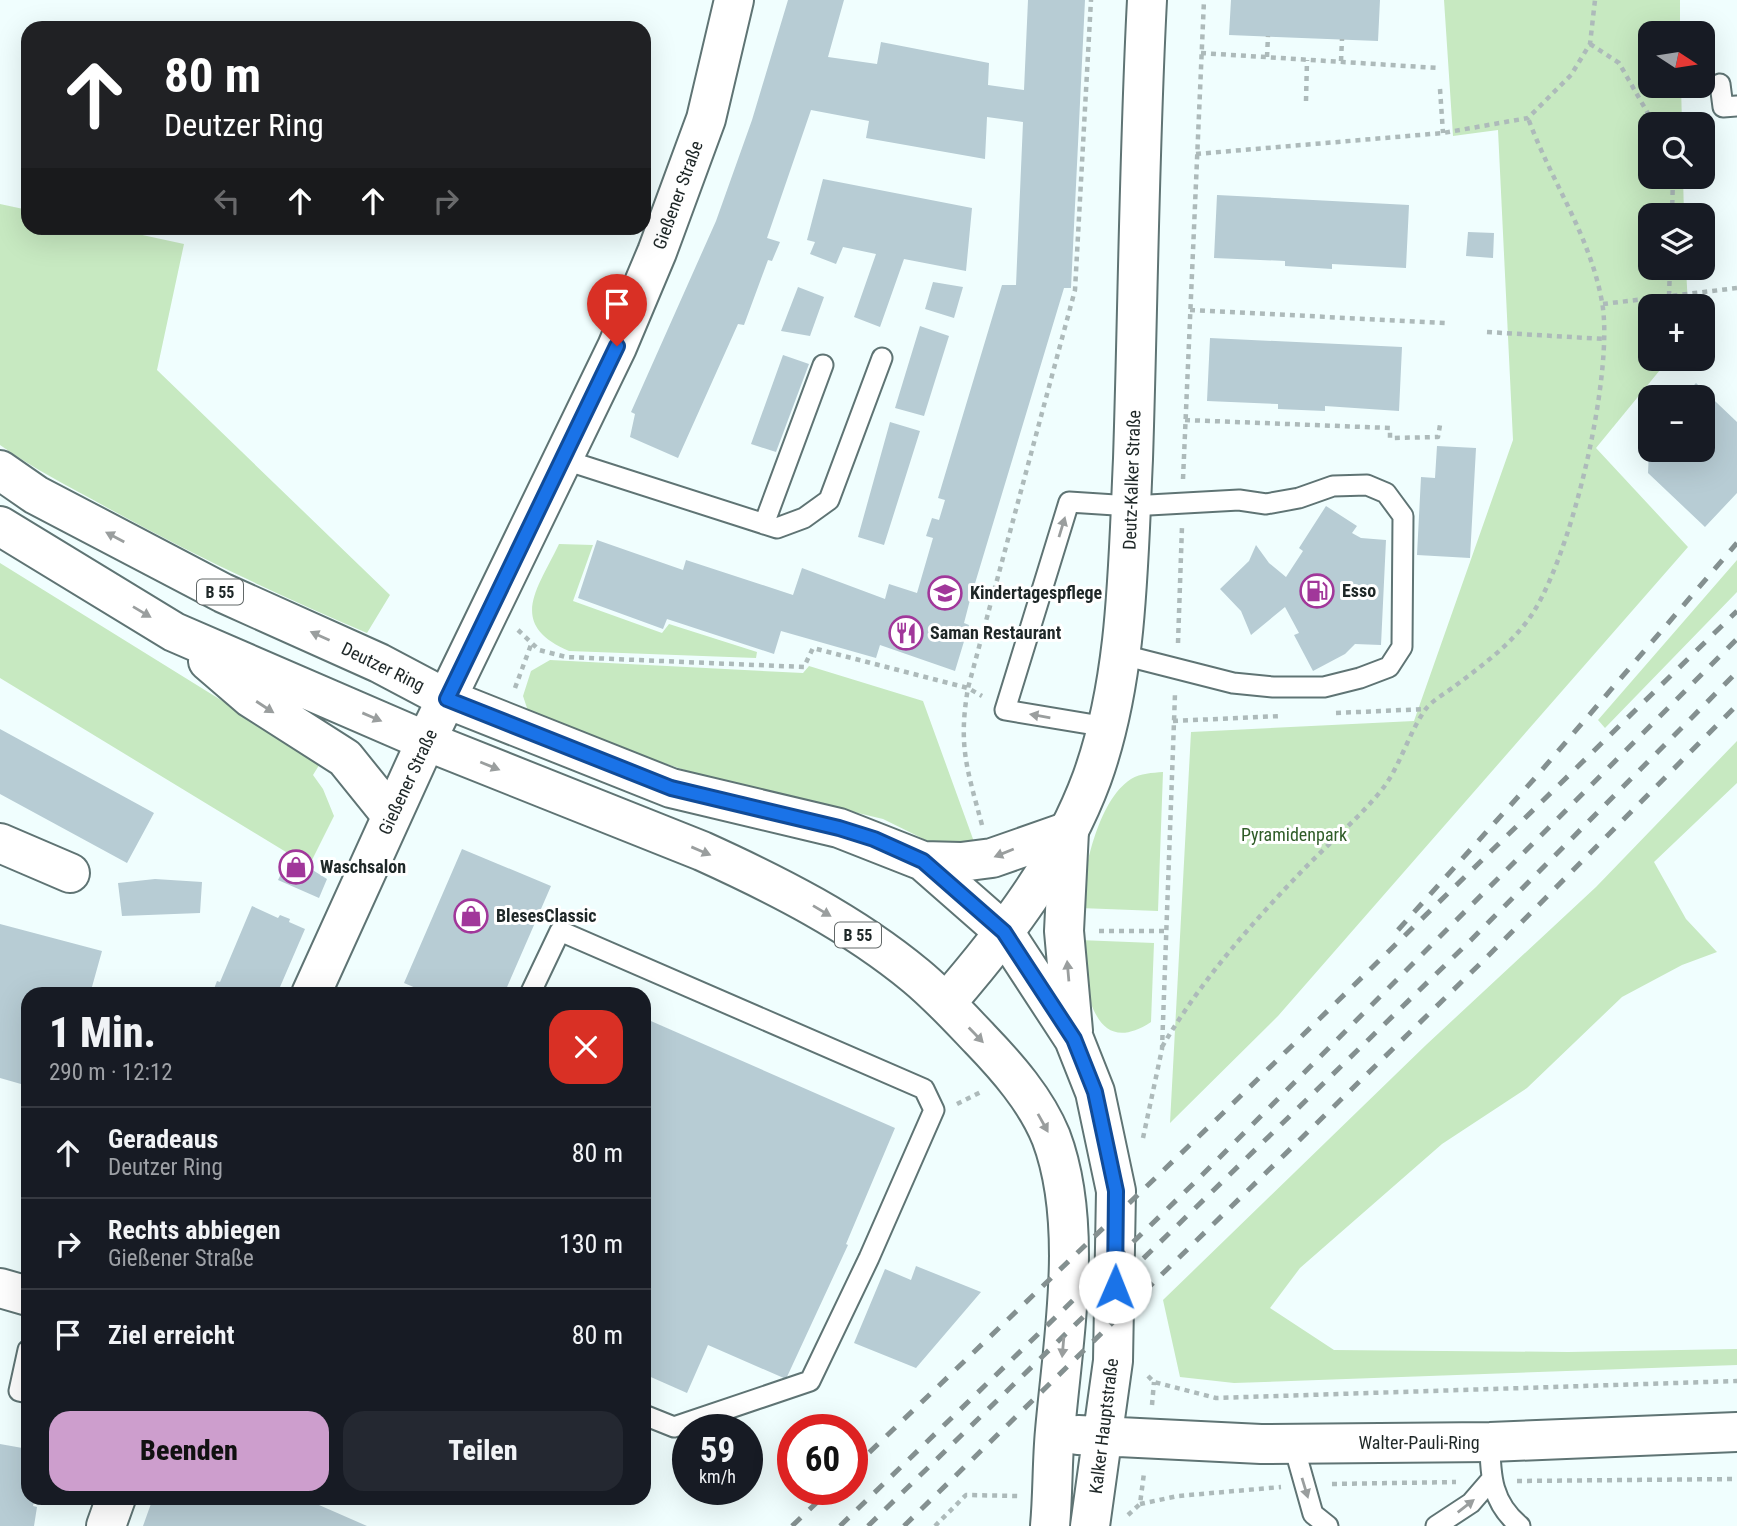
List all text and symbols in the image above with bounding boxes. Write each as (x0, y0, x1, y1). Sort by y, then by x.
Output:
north arrow (1638, 21, 1715, 98)
map controls (1638, 21, 1715, 462)
text: 80 m (164, 47, 261, 104)
icon: ahead (49, 49, 140, 140)
text: Deutzer Ring (164, 106, 324, 144)
button: search (1638, 112, 1715, 189)
street label: Gießener Straße (648, 138, 707, 252)
icon: left (208, 182, 246, 220)
icon: ahead (281, 182, 319, 220)
icon: ahead (354, 182, 392, 220)
icon: right (427, 182, 465, 220)
button: layers (1638, 203, 1715, 280)
pin (587, 274, 647, 346)
icon: arrive (598, 285, 636, 323)
button: + (1638, 294, 1715, 371)
button: − (1638, 385, 1715, 462)
street label: Deutz-Kalker Straße (1119, 410, 1144, 550)
one-way arrow (1057, 516, 1067, 537)
one-way arrow (105, 531, 125, 542)
fuel station icon: Esso (1298, 572, 1336, 610)
school or university icon: Kindertagespflege (926, 574, 964, 612)
road number: B 55 (197, 580, 243, 604)
place label: Esso (1342, 580, 1376, 601)
place label: Kindertagespflege (970, 582, 1103, 603)
one-way arrow (132, 606, 151, 619)
restaurant icon: Saman Restaurant (887, 614, 925, 652)
place label: Saman Restaurant (930, 622, 1062, 643)
one-way arrow (309, 630, 330, 641)
street label: Deutzer Ring (338, 637, 428, 696)
one-way arrow (255, 700, 274, 713)
one-way arrow (1029, 710, 1051, 721)
one-way arrow (362, 711, 382, 723)
street label: Gießener Straße (374, 726, 441, 838)
one-way arrow (479, 760, 500, 771)
park label: Pyramidenpark (1241, 824, 1347, 845)
one-way arrow (691, 845, 712, 856)
one-way arrow (994, 847, 1015, 858)
shop icon: Waschsalon (277, 848, 315, 886)
place label: Waschsalon (320, 856, 406, 877)
shop icon: BlesesClassic (452, 897, 490, 935)
place label: BlesesClassic (496, 905, 597, 926)
one-way arrow (812, 905, 831, 918)
road number: B 55 (835, 923, 881, 948)
one-way arrow (1062, 960, 1073, 982)
text: 1 Min. (49, 1008, 156, 1057)
button: close (549, 1010, 623, 1084)
one-way arrow (967, 1026, 983, 1043)
text: 290 m · 12:12 (49, 1059, 173, 1086)
one-way arrow (1037, 1113, 1049, 1133)
text: Geradeaus (108, 1124, 218, 1154)
icon: ahead (49, 1134, 87, 1172)
text: 80 m (572, 1138, 623, 1168)
text: Deutzer Ring (108, 1154, 223, 1181)
text: Rechts abbiegen (108, 1215, 281, 1245)
icon: right (49, 1225, 87, 1263)
text: 130 m (559, 1229, 623, 1259)
text: Gießener Straße (108, 1245, 254, 1272)
position arrow (1078, 1250, 1152, 1324)
icon: arrive (49, 1316, 87, 1354)
text: Ziel erreicht (108, 1320, 234, 1350)
text: 80 m (572, 1320, 623, 1350)
one-way arrow (1057, 1336, 1068, 1358)
street label: Kalker Hauptstraße (1085, 1357, 1122, 1495)
button: Beenden (49, 1411, 329, 1491)
button: Teilen (343, 1411, 623, 1491)
speed limit sign: 60 (777, 1414, 868, 1505)
text: 59 (700, 1430, 735, 1471)
street label: Walter-Pauli-Ring (1358, 1432, 1480, 1453)
text: km/h (699, 1466, 736, 1487)
one-way arrow (1300, 1478, 1311, 1499)
one-way arrow (1456, 1498, 1474, 1513)

